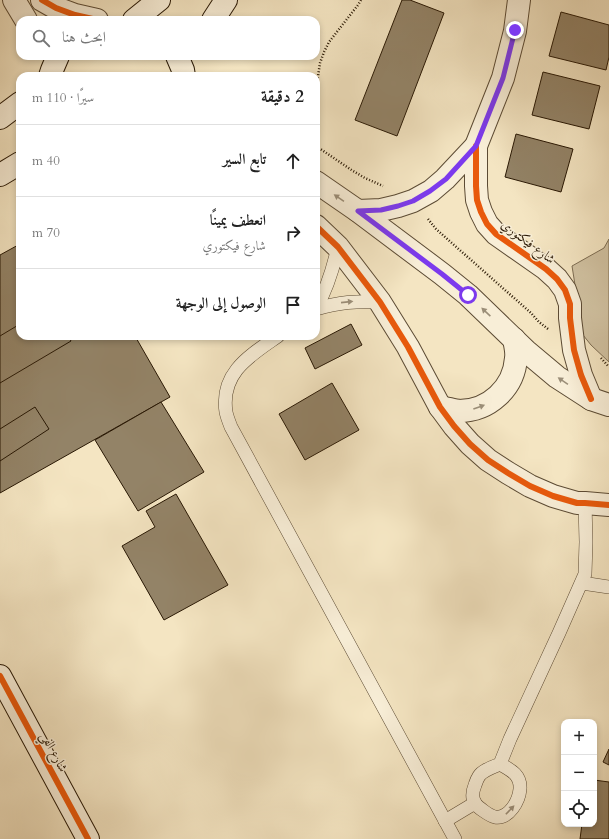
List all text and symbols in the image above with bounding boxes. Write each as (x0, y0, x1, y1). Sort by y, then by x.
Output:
search box (16, 16, 320, 60)
route end (506, 21, 524, 39)
icon: search (30, 27, 52, 49)
text: ابحث هنا (62, 27, 106, 47)
text: 2 دقيقة (261, 85, 304, 108)
text: سيرًا · 110 m (32, 89, 94, 107)
text: تابع السير (223, 149, 266, 169)
icon: ahead (282, 150, 304, 172)
text: 40 m (32, 152, 60, 170)
one-way arrow (334, 194, 345, 202)
text: انعطف يمينًا (210, 210, 266, 230)
street label: شارع فيكتوري (496, 216, 559, 270)
icon: right (282, 222, 304, 244)
text: 70 m (32, 224, 60, 242)
text: شارع فيكتوري (203, 237, 266, 255)
route start (459, 286, 477, 304)
text: الوصول إلى الوجهة (176, 293, 266, 313)
icon: arrive (282, 294, 304, 316)
one-way arrow (341, 299, 353, 306)
one-way arrow (481, 307, 491, 317)
one-way arrow (557, 377, 568, 384)
one-way arrow (473, 403, 485, 409)
map controls (561, 719, 597, 827)
button: + (561, 719, 597, 755)
street label: شارع الفي (32, 729, 72, 777)
button: − (561, 755, 597, 791)
button: locate (561, 791, 597, 827)
one-way arrow (505, 805, 514, 815)

